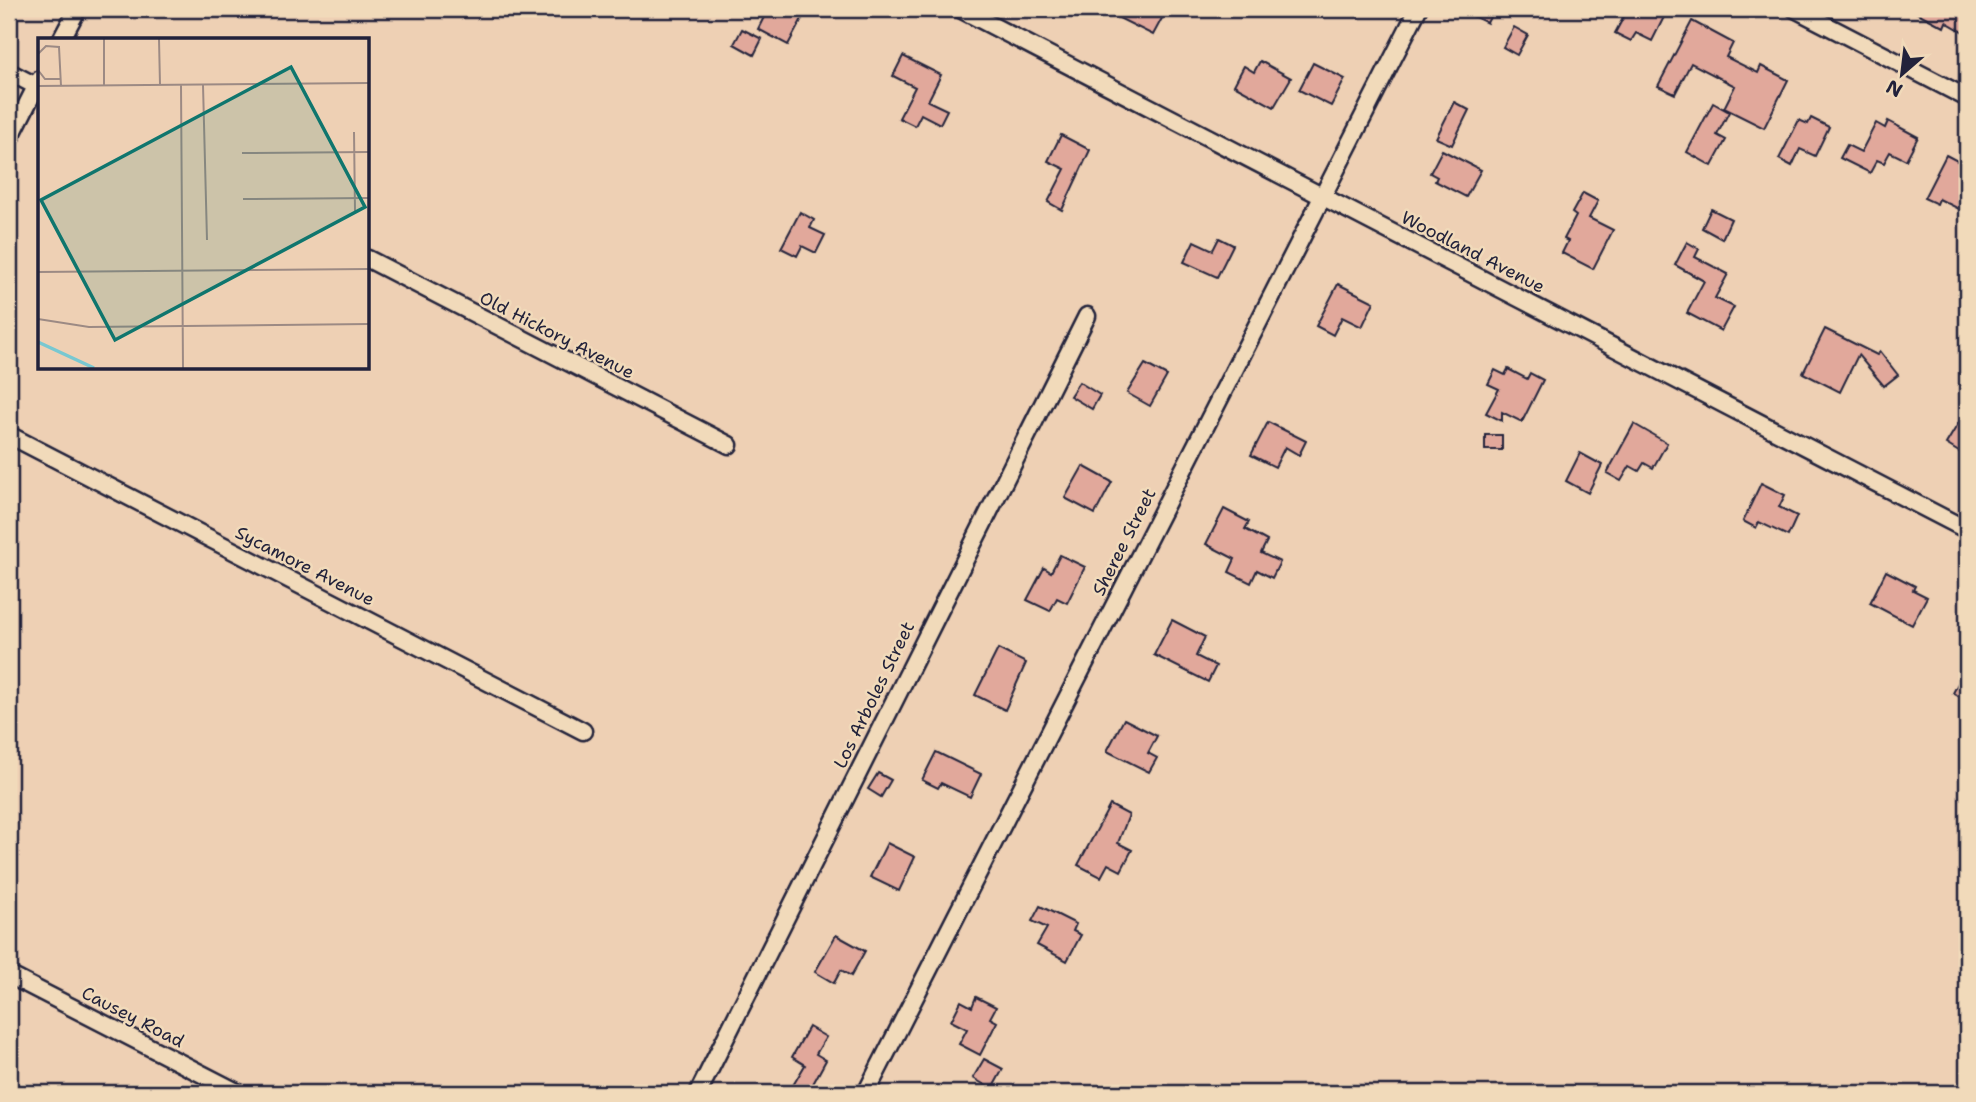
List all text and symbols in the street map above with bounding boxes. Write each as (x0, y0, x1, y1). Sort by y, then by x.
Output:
inset map (38, 38, 369, 369)
north arrow (1868, 38, 1938, 108)
text: N (1882, 74, 1907, 103)
street label: Woodland Avenue (1397, 205, 1549, 299)
street label: Old Hickory Avenue (476, 286, 638, 384)
street label: Sheree Street (1087, 484, 1161, 600)
street label: Sycamore Avenue (231, 521, 379, 611)
street label: Los Arboles Street (828, 617, 920, 772)
street label: Causey Road (78, 981, 188, 1053)

